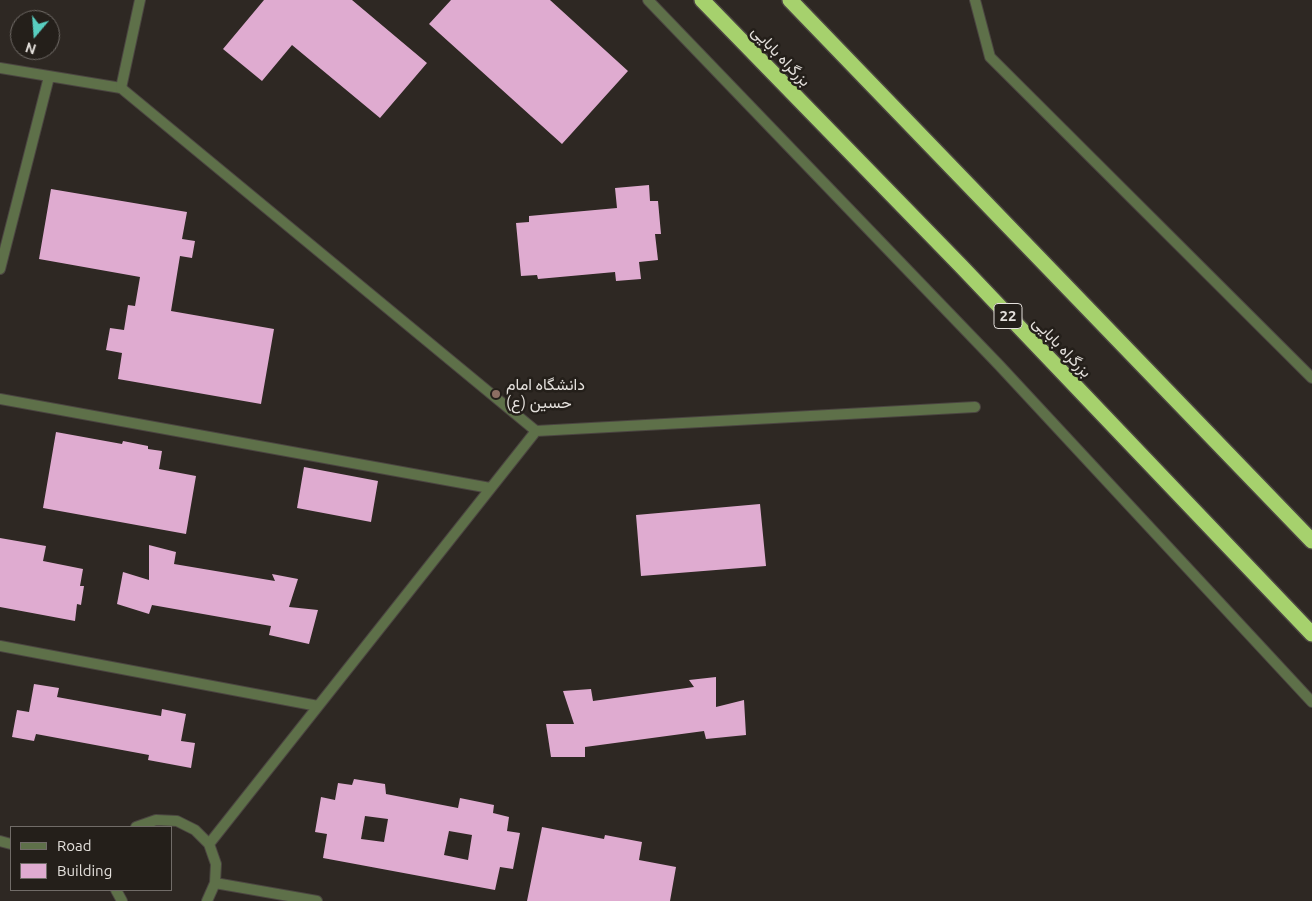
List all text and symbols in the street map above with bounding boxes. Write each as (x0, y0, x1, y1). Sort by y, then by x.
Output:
north arrow (10, 10, 60, 60)
street label: بزرگراه بابایی (747, 22, 815, 90)
text: N (23, 39, 38, 58)
road number: 22 (994, 304, 1022, 328)
street label: بزرگراه بابایی (1028, 313, 1096, 381)
place label: دانشگاه امام حسین (ع) (506, 375, 585, 413)
marker: دانشگاه امام حسین (ع) (490, 388, 502, 400)
legend (10, 826, 172, 891)
text: Road (57, 837, 92, 854)
text: Building (57, 862, 112, 879)

